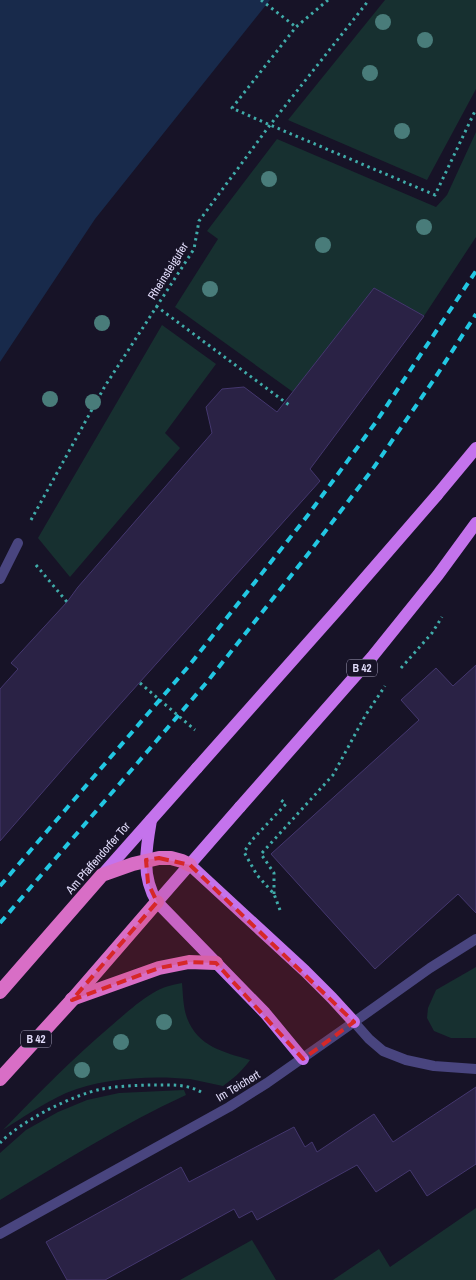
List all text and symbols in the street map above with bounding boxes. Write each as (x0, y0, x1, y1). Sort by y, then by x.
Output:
street label: Rheinsteigufer (144, 239, 192, 303)
road number: B 42 (347, 660, 377, 676)
street label: Am Pfaffendorfer Tor (62, 818, 134, 898)
road number: B 42 (21, 1030, 51, 1048)
street label: Im Teichert (213, 1067, 263, 1105)

